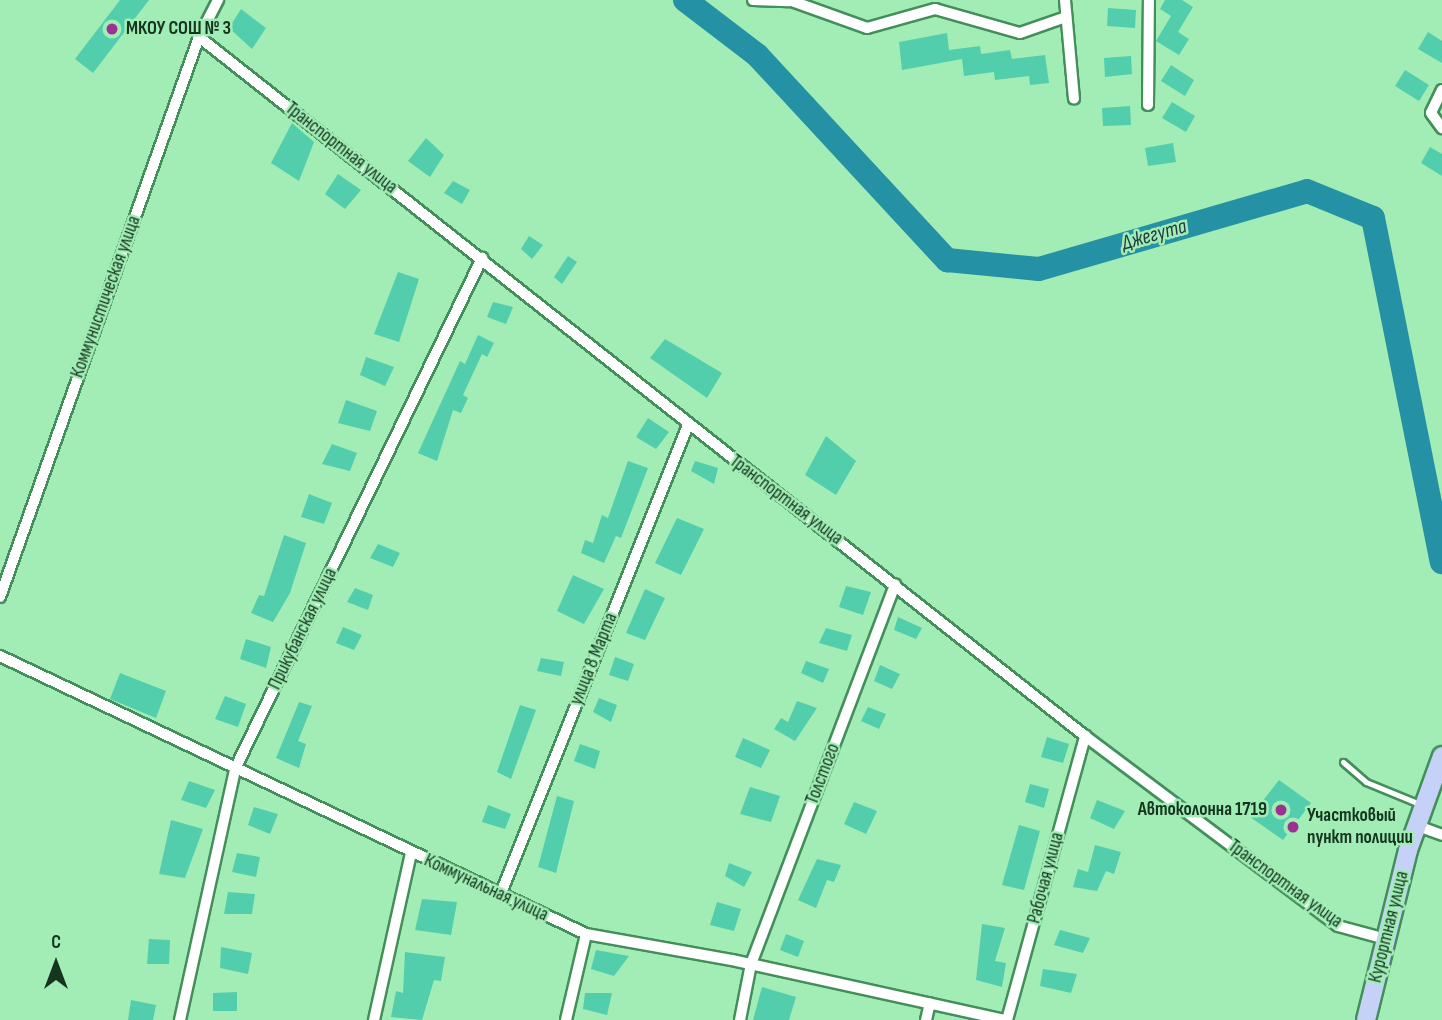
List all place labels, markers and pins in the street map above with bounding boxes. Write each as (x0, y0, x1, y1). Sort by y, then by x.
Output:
place label: МКОУ СОШ № 3 (126, 18, 231, 40)
marker: МКОУ СОШ № 3 (104, 21, 120, 37)
place label: Автоколонна 1719 (1138, 799, 1267, 821)
marker: Автоколонна 1719 (1273, 802, 1289, 818)
place label: Участковый пункт полиции (1307, 805, 1413, 849)
marker: Участковый пункт полиции (1285, 819, 1301, 835)

